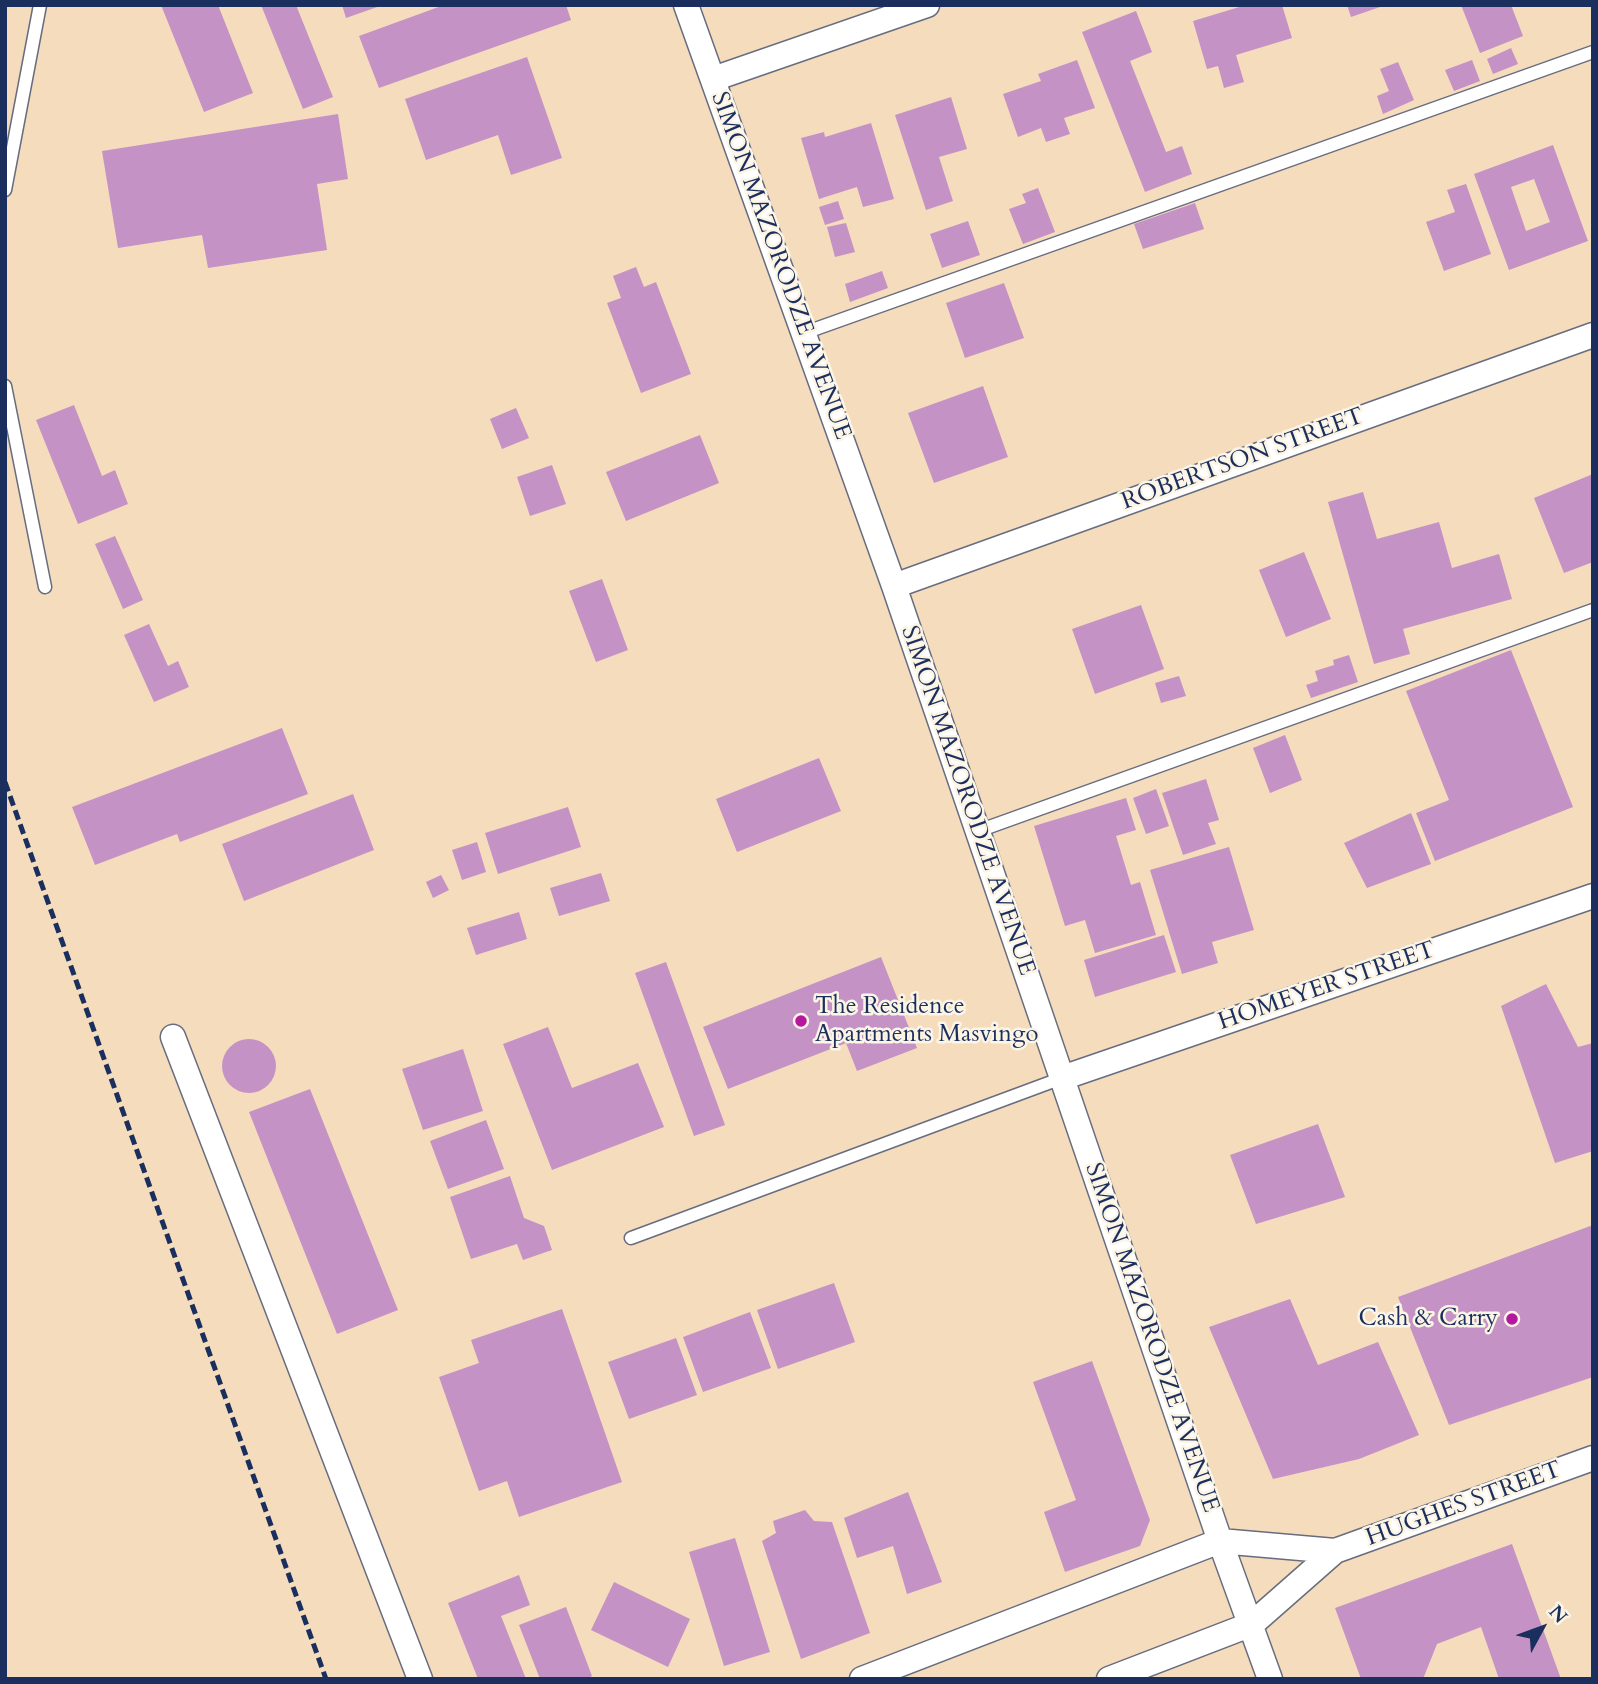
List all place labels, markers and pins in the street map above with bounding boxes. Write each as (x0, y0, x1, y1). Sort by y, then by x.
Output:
place label: The Residence Apartments Masvingo (815, 993, 1038, 1049)
marker: The Residence Apartments Masvingo (793, 1013, 809, 1029)
place label: Cash & Carry (1358, 1305, 1498, 1333)
marker: Cash & Carry (1504, 1311, 1520, 1327)

